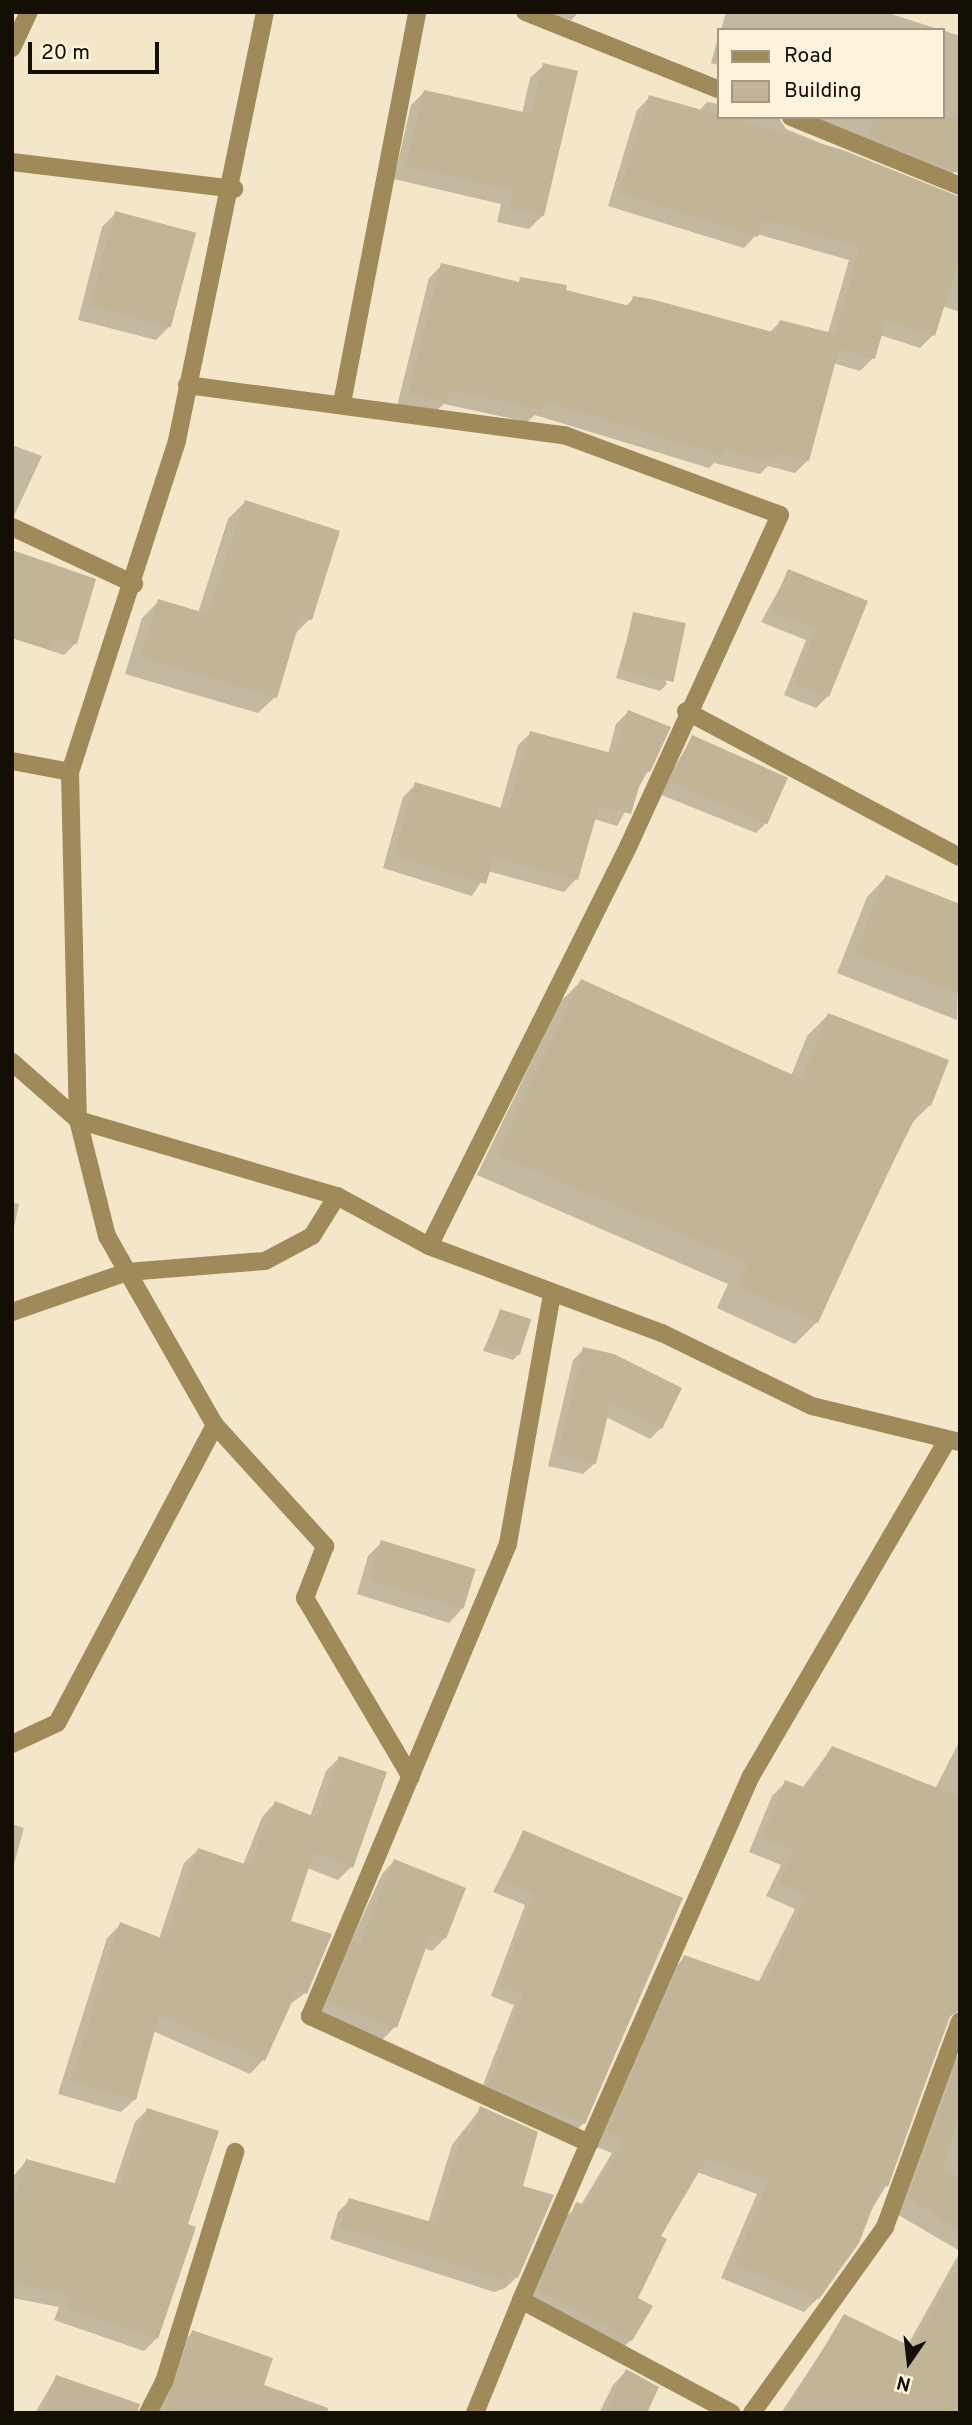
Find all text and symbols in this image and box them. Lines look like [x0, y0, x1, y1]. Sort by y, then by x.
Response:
scale bar [32, 28, 163, 72]
legend [716, 28, 944, 119]
text: 20 m [41, 40, 90, 67]
text: Road [784, 43, 833, 70]
text: Building [784, 78, 862, 105]
north arrow [874, 2327, 944, 2397]
text: N [894, 2369, 913, 2396]

